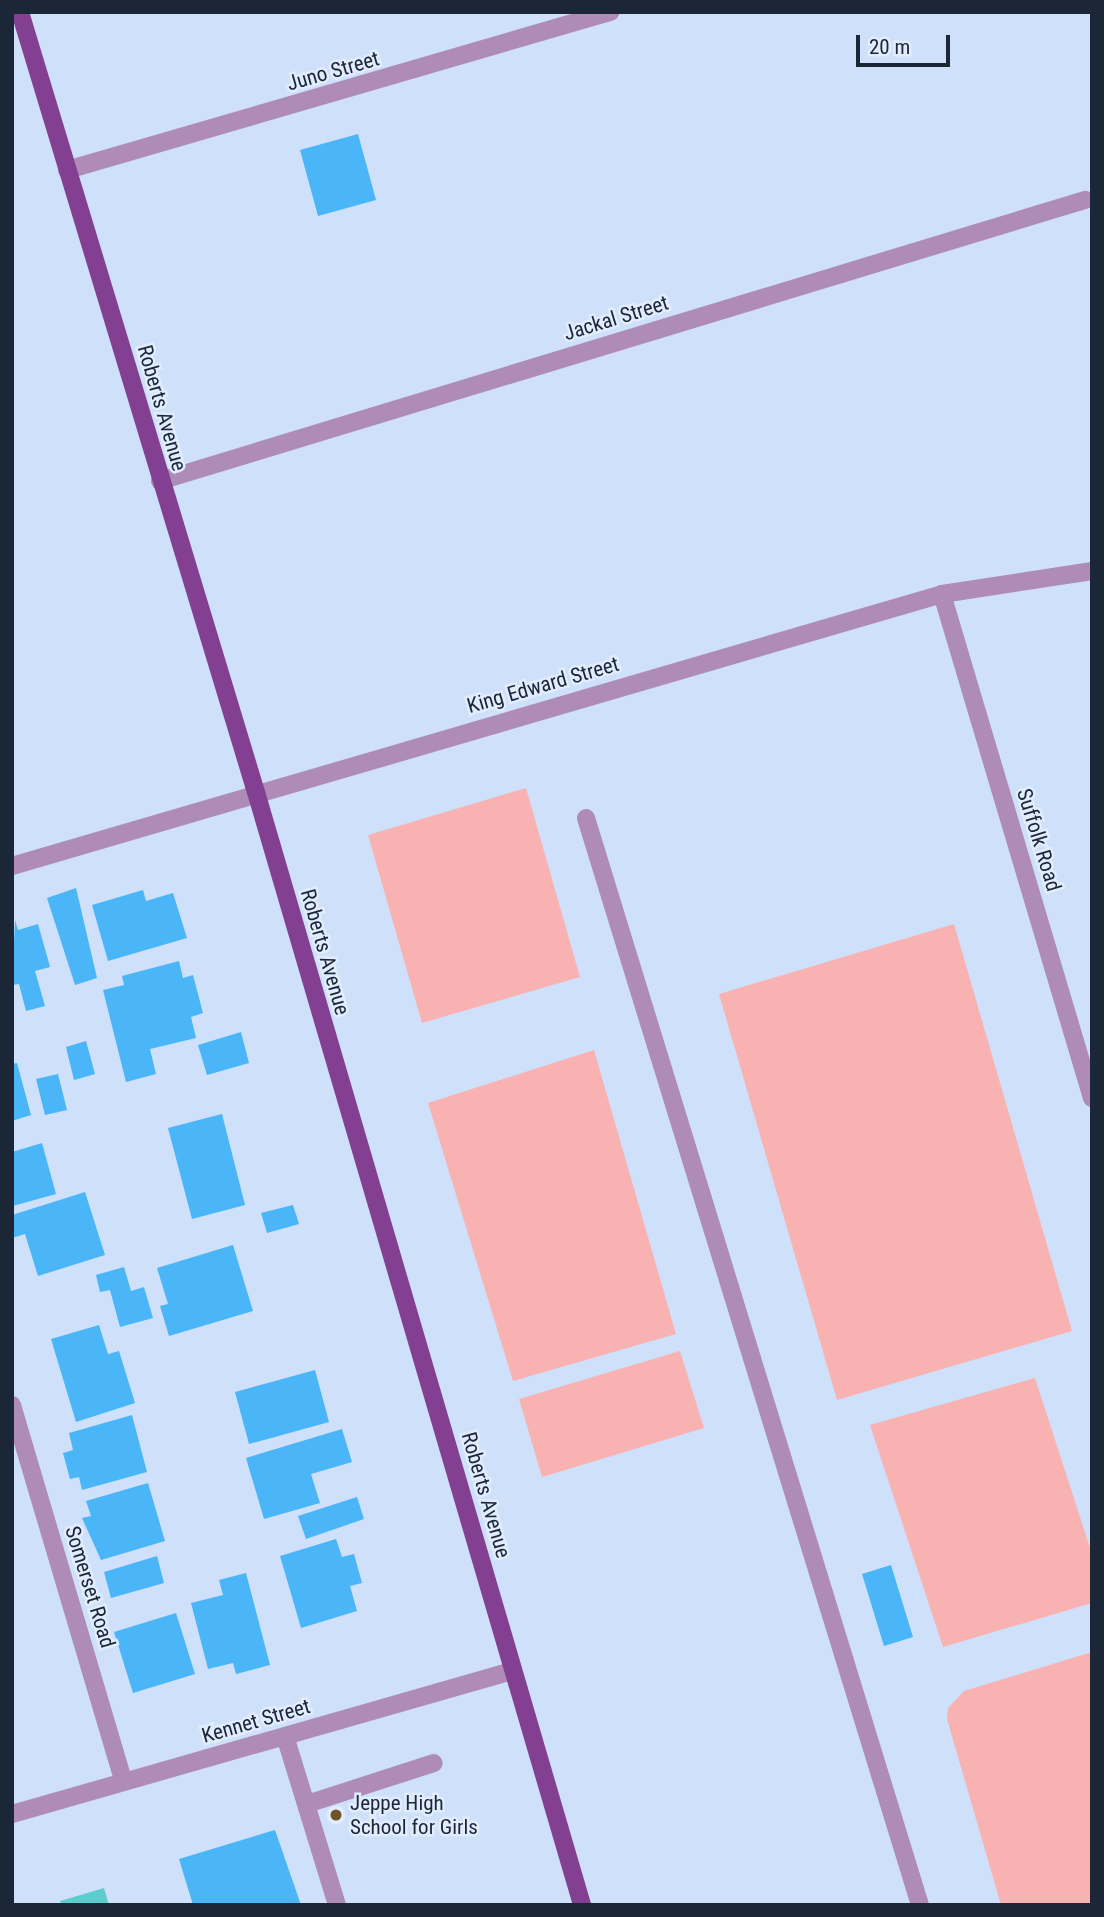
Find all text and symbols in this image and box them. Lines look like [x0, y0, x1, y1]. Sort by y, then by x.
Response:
scale bar [859, 21, 954, 65]
text: 20 m [869, 35, 910, 59]
street label: Juno Street [284, 46, 382, 96]
street label: Jackal Street [561, 290, 671, 346]
street label: Roberts Avenue [132, 342, 192, 474]
street label: King Edward Street [464, 651, 622, 719]
street label: Suffolk Road [1011, 786, 1067, 894]
street label: Roberts Avenue [295, 886, 355, 1018]
street label: Roberts Avenue [456, 1429, 516, 1561]
street label: Somerset Road [60, 1523, 120, 1651]
street label: Kennet Street [199, 1694, 313, 1748]
place label: Jeppe High School for Girls [350, 1790, 478, 1840]
marker: Jeppe High School for Girls [328, 1807, 344, 1823]

